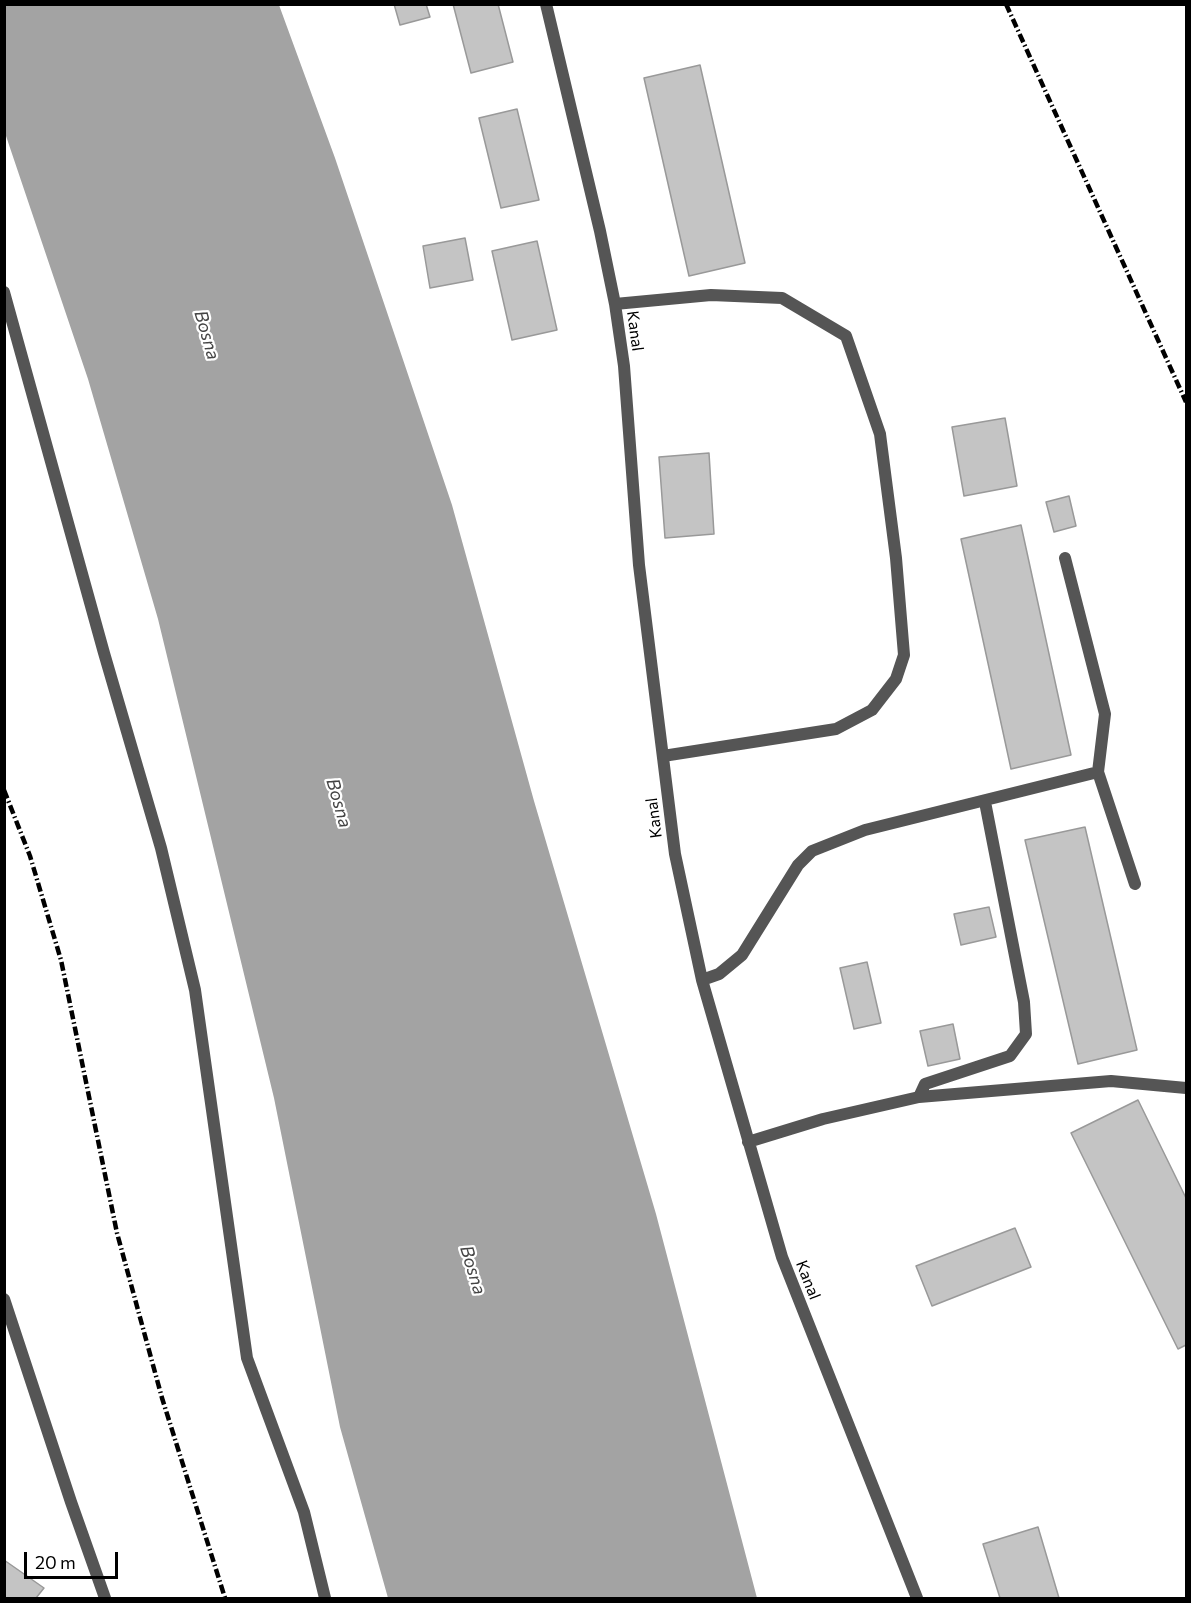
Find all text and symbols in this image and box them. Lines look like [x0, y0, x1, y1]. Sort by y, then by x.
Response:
water label: Bosna [190, 308, 224, 362]
street label: Kanal [623, 310, 647, 352]
water label: Bosna [322, 776, 356, 830]
street label: Kanal [642, 797, 666, 839]
water label: Bosna [455, 1243, 491, 1297]
street label: Kanal [792, 1258, 824, 1302]
scale bar [27, 1540, 122, 1578]
text: 20 m [35, 1551, 76, 1573]

